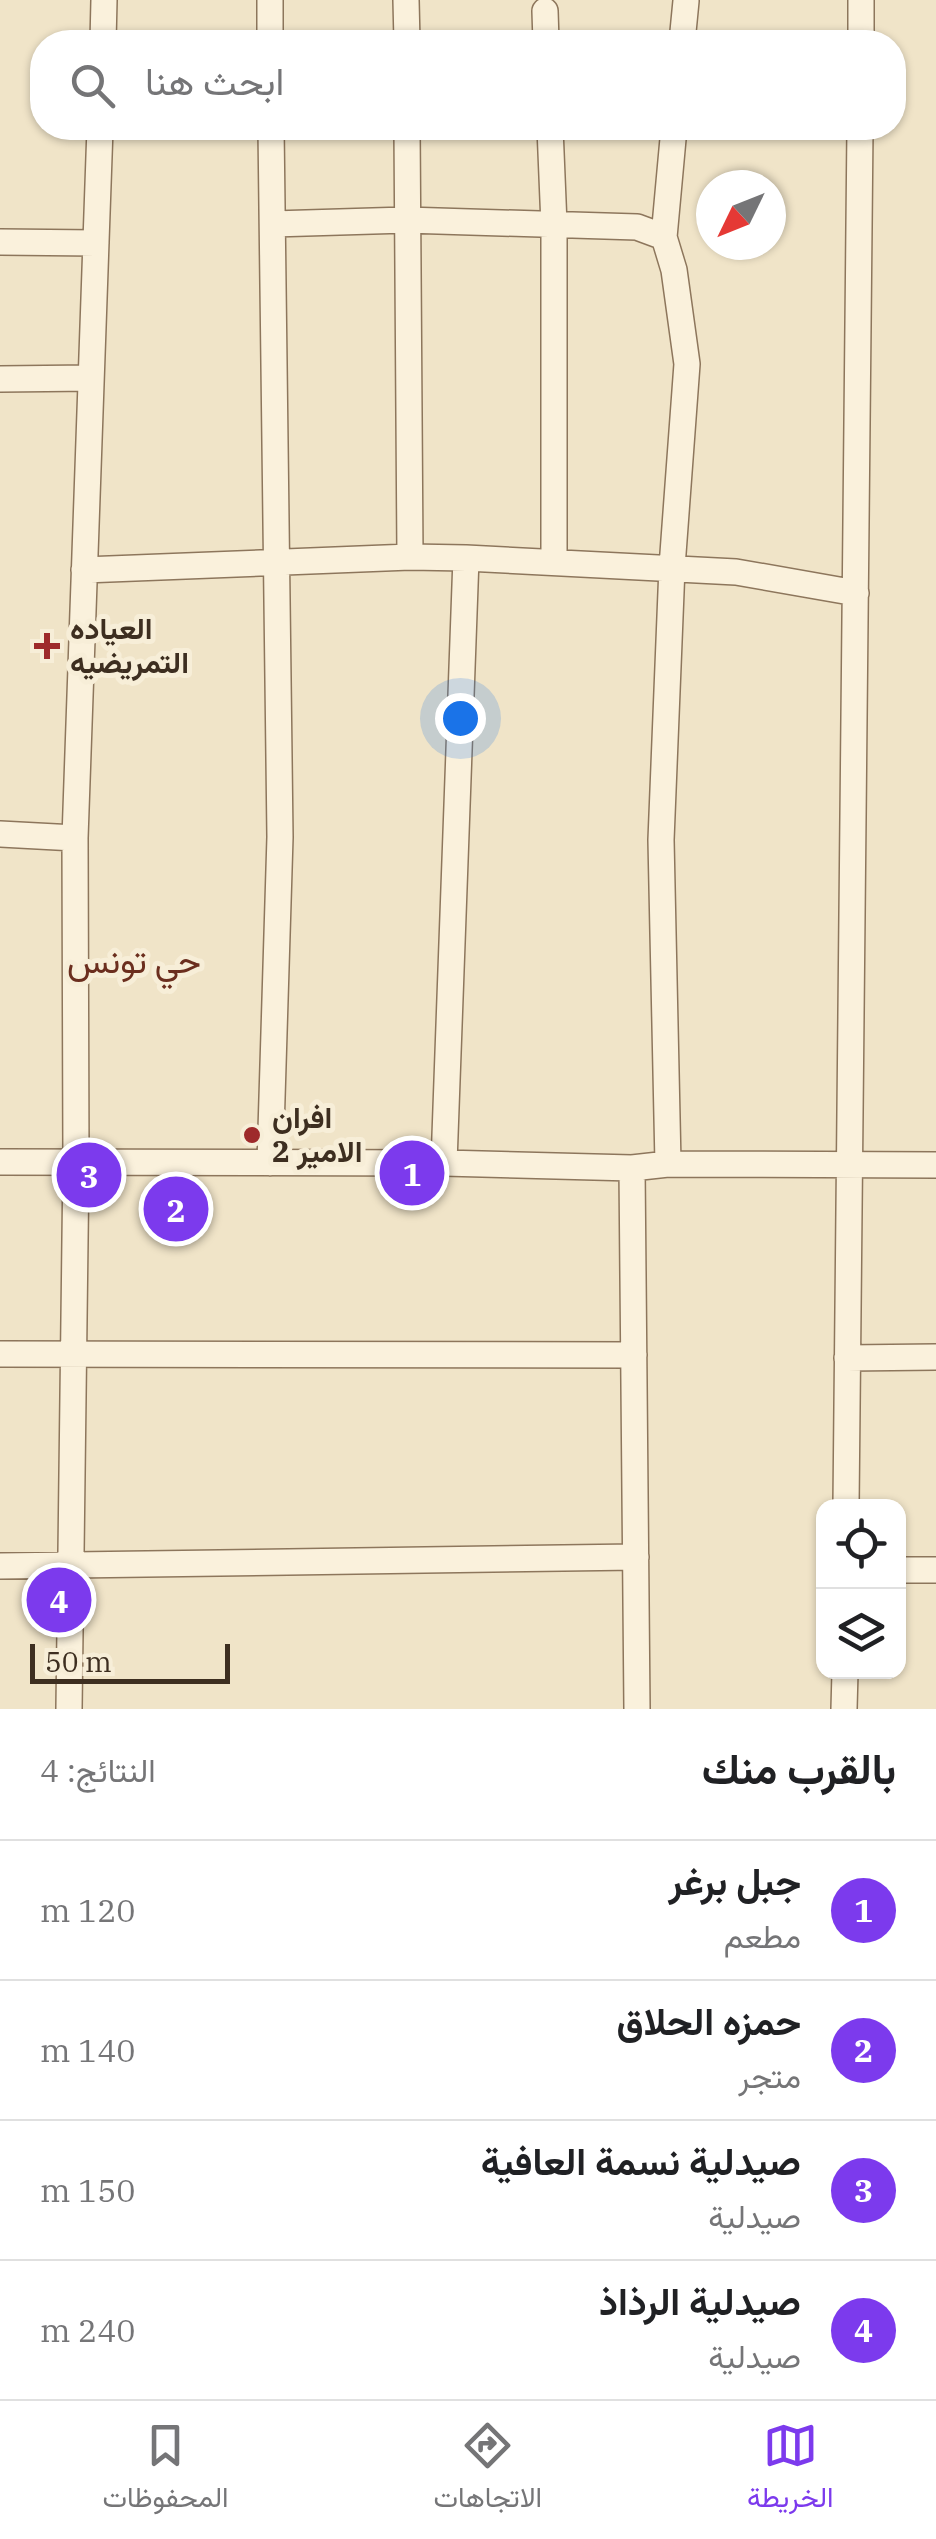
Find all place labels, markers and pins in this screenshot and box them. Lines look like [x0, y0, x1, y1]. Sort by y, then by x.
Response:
place label: العياده التمريضيه [70, 608, 189, 681]
marker: العياده التمريضيه [34, 633, 60, 659]
place label: افران الامير 2 [272, 1097, 363, 1170]
marker: افران الامير 2 [241, 1124, 263, 1146]
pin: 1 [380, 1136, 444, 1210]
pin: 3 [56, 1138, 122, 1212]
pin: 2 [144, 1172, 208, 1246]
pin: 4 [27, 1562, 92, 1638]

